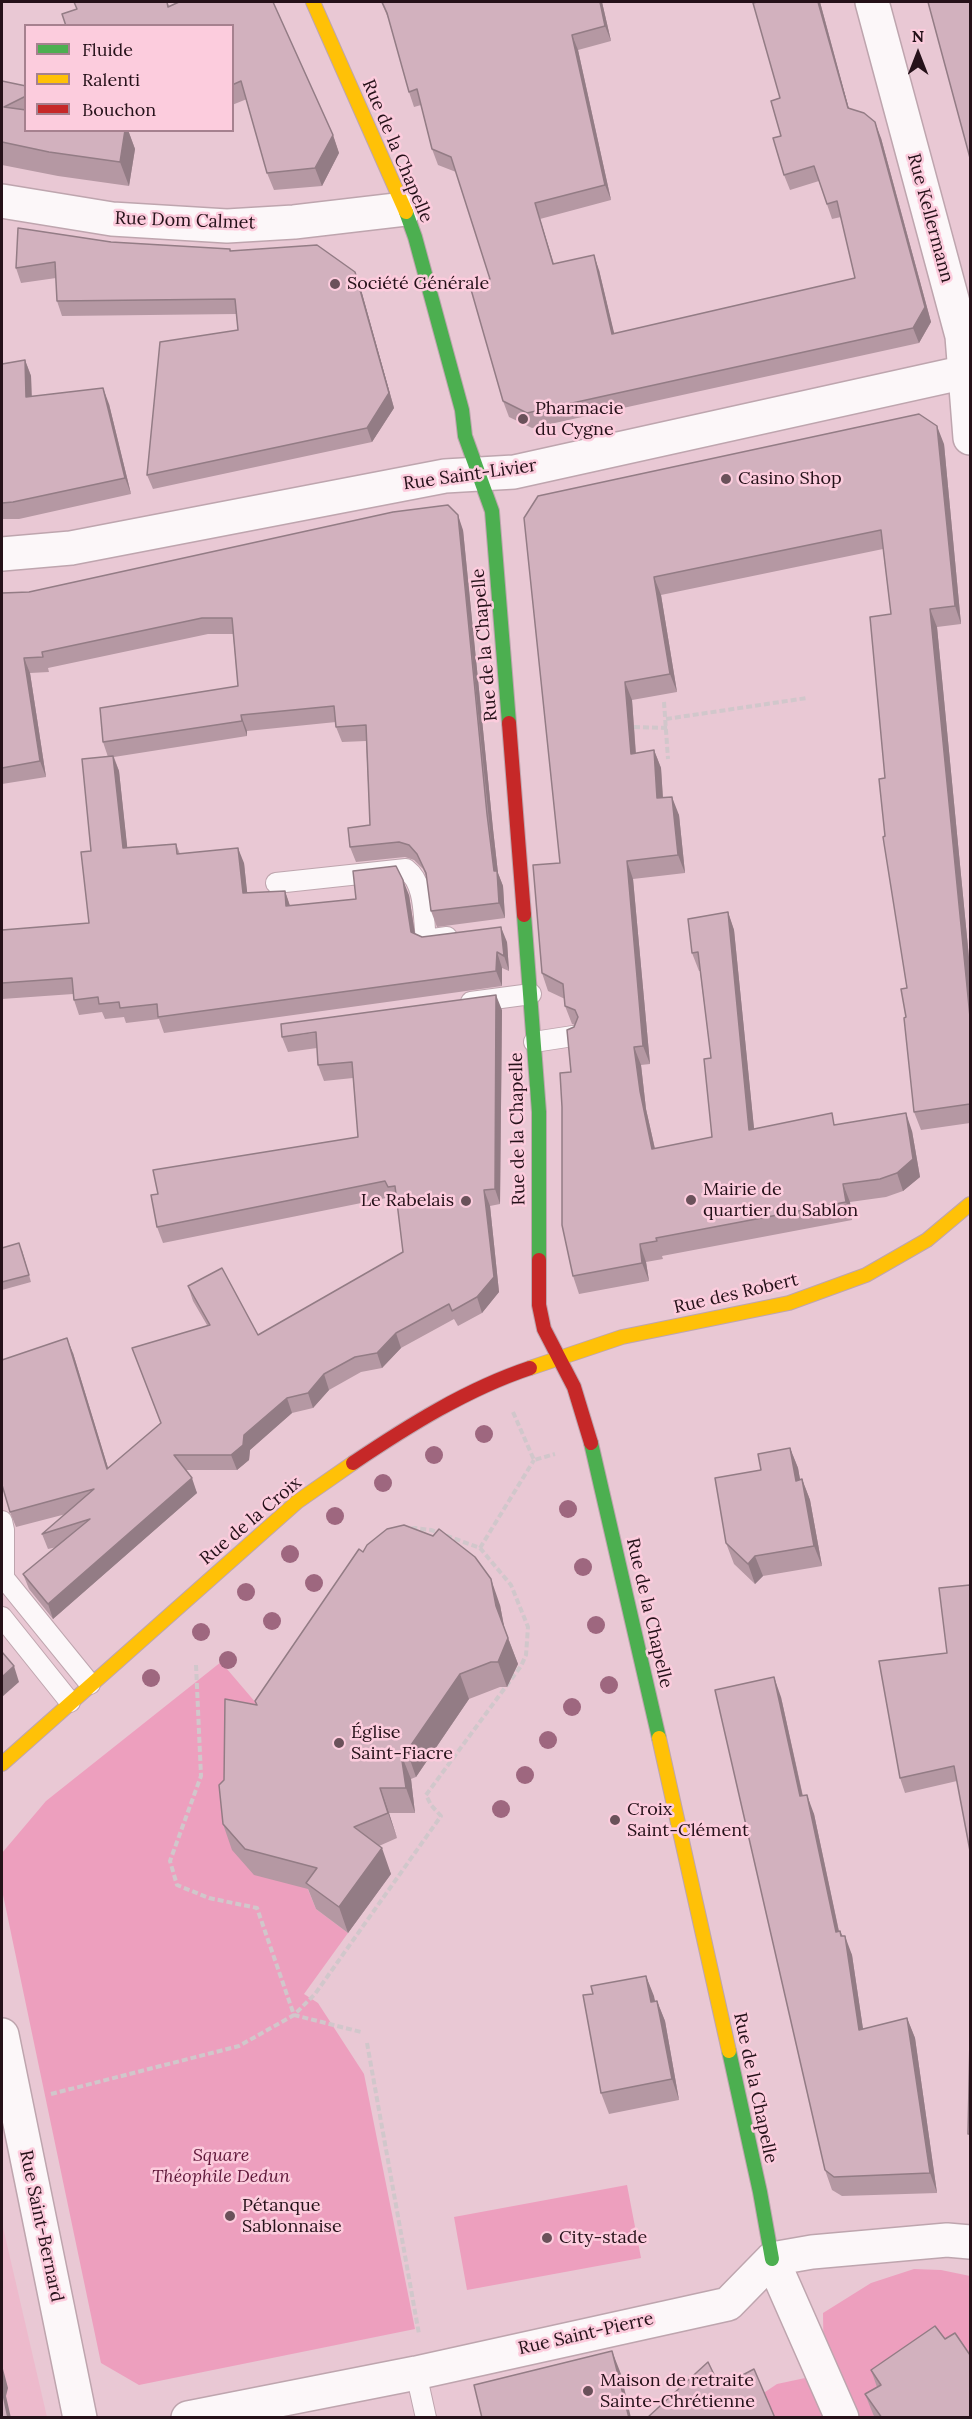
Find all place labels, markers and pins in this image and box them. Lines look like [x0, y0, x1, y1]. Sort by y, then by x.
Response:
place label: Société Générale [347, 273, 489, 295]
marker: Société Générale [328, 277, 342, 291]
place label: Pharmacie du Cygne [535, 398, 623, 440]
marker: Pharmacie du Cygne [516, 412, 530, 426]
place label: Casino Shop [738, 468, 842, 490]
marker: Casino Shop [719, 472, 733, 486]
place label: Mairie de quartier du Sablon [703, 1179, 858, 1222]
place label: Le Rabelais [361, 1190, 454, 1212]
marker: Mairie de quartier du Sablon [684, 1193, 698, 1207]
marker: Le Rabelais [459, 1194, 473, 1208]
place label: Église Saint-Fiacre [351, 1722, 453, 1764]
marker: Église Saint-Fiacre [332, 1736, 346, 1750]
place label: Croix Saint-Clément [627, 1799, 749, 1842]
marker: Croix Saint-Clément [608, 1813, 622, 1827]
place label: Pétanque Sablonnaise [242, 2195, 342, 2238]
marker: Pétanque Sablonnaise [223, 2209, 237, 2223]
place label: City-stade [559, 2227, 647, 2249]
marker: City-stade [540, 2231, 554, 2245]
place label: Maison de retraite Sainte-Chrétienne [600, 2370, 755, 2412]
marker: Maison de retraite Sainte-Chrétienne [581, 2384, 595, 2398]

